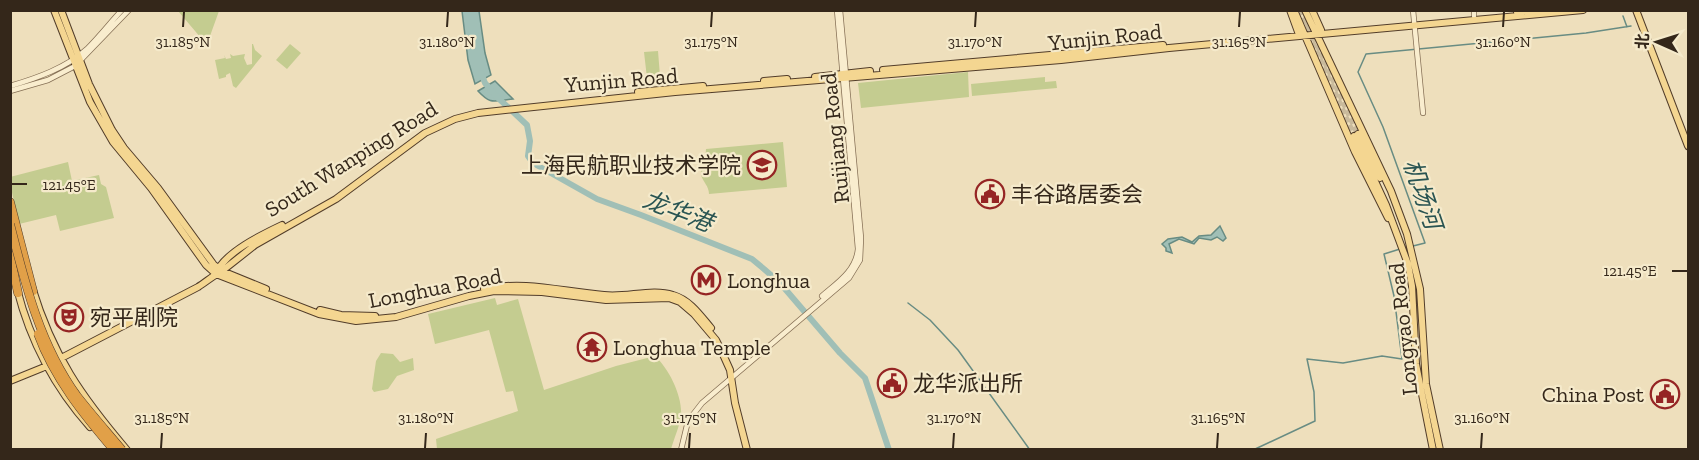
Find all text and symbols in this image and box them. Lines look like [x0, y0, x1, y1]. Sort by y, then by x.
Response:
north arrow [1627, 12, 1687, 72]
street label: Yunjin Road [1046, 18, 1163, 56]
text: 31.185°N [156, 33, 210, 51]
text: 31.180°N [419, 33, 475, 51]
text: 31.175°N [684, 33, 738, 51]
text: 31.170°N [948, 33, 1002, 51]
text: 31.165°N [1212, 33, 1266, 51]
text: 31.160°N [1475, 33, 1531, 51]
text: 北 [1633, 33, 1652, 50]
street label: Yunjin Road [562, 62, 679, 99]
street label: Ruijiang Road [815, 71, 855, 205]
street label: South Wanping Road [260, 95, 442, 223]
school or university icon: 上海民航职业技术学院 [746, 149, 778, 181]
place label: 上海民航职业技术学院 [521, 152, 741, 179]
water label: 机场河 [1398, 155, 1450, 237]
text: 121.45°E [43, 176, 96, 194]
public building icon: 丰谷路居委会 [974, 178, 1006, 210]
place label: 丰谷路居委会 [1011, 181, 1143, 208]
water label: 龙华港 [639, 185, 720, 239]
street label: Longyao Road [1383, 261, 1423, 397]
street label: Longhua Road [366, 262, 504, 314]
text: 121.45°E [1604, 262, 1657, 280]
metro station icon: Longhua [690, 264, 722, 296]
place label: Longhua [727, 267, 811, 294]
theatre icon: 宛平剧院 [53, 301, 85, 333]
place label: 宛平剧院 [90, 304, 178, 331]
temple icon: Longhua Temple [576, 331, 608, 363]
place label: Longhua Temple [613, 334, 771, 361]
public building icon: 龙华派出所 [876, 367, 908, 399]
place label: 龙华派出所 [913, 370, 1023, 397]
public building icon: China Post [1649, 378, 1681, 410]
place label: China Post [1542, 381, 1645, 408]
text: 31.185°N [135, 409, 189, 427]
text: 31.180°N [398, 409, 454, 427]
text: 31.175°N [663, 409, 717, 427]
text: 31.170°N [927, 409, 981, 427]
text: 31.165°N [1191, 409, 1245, 427]
text: 31.160°N [1454, 409, 1510, 427]

